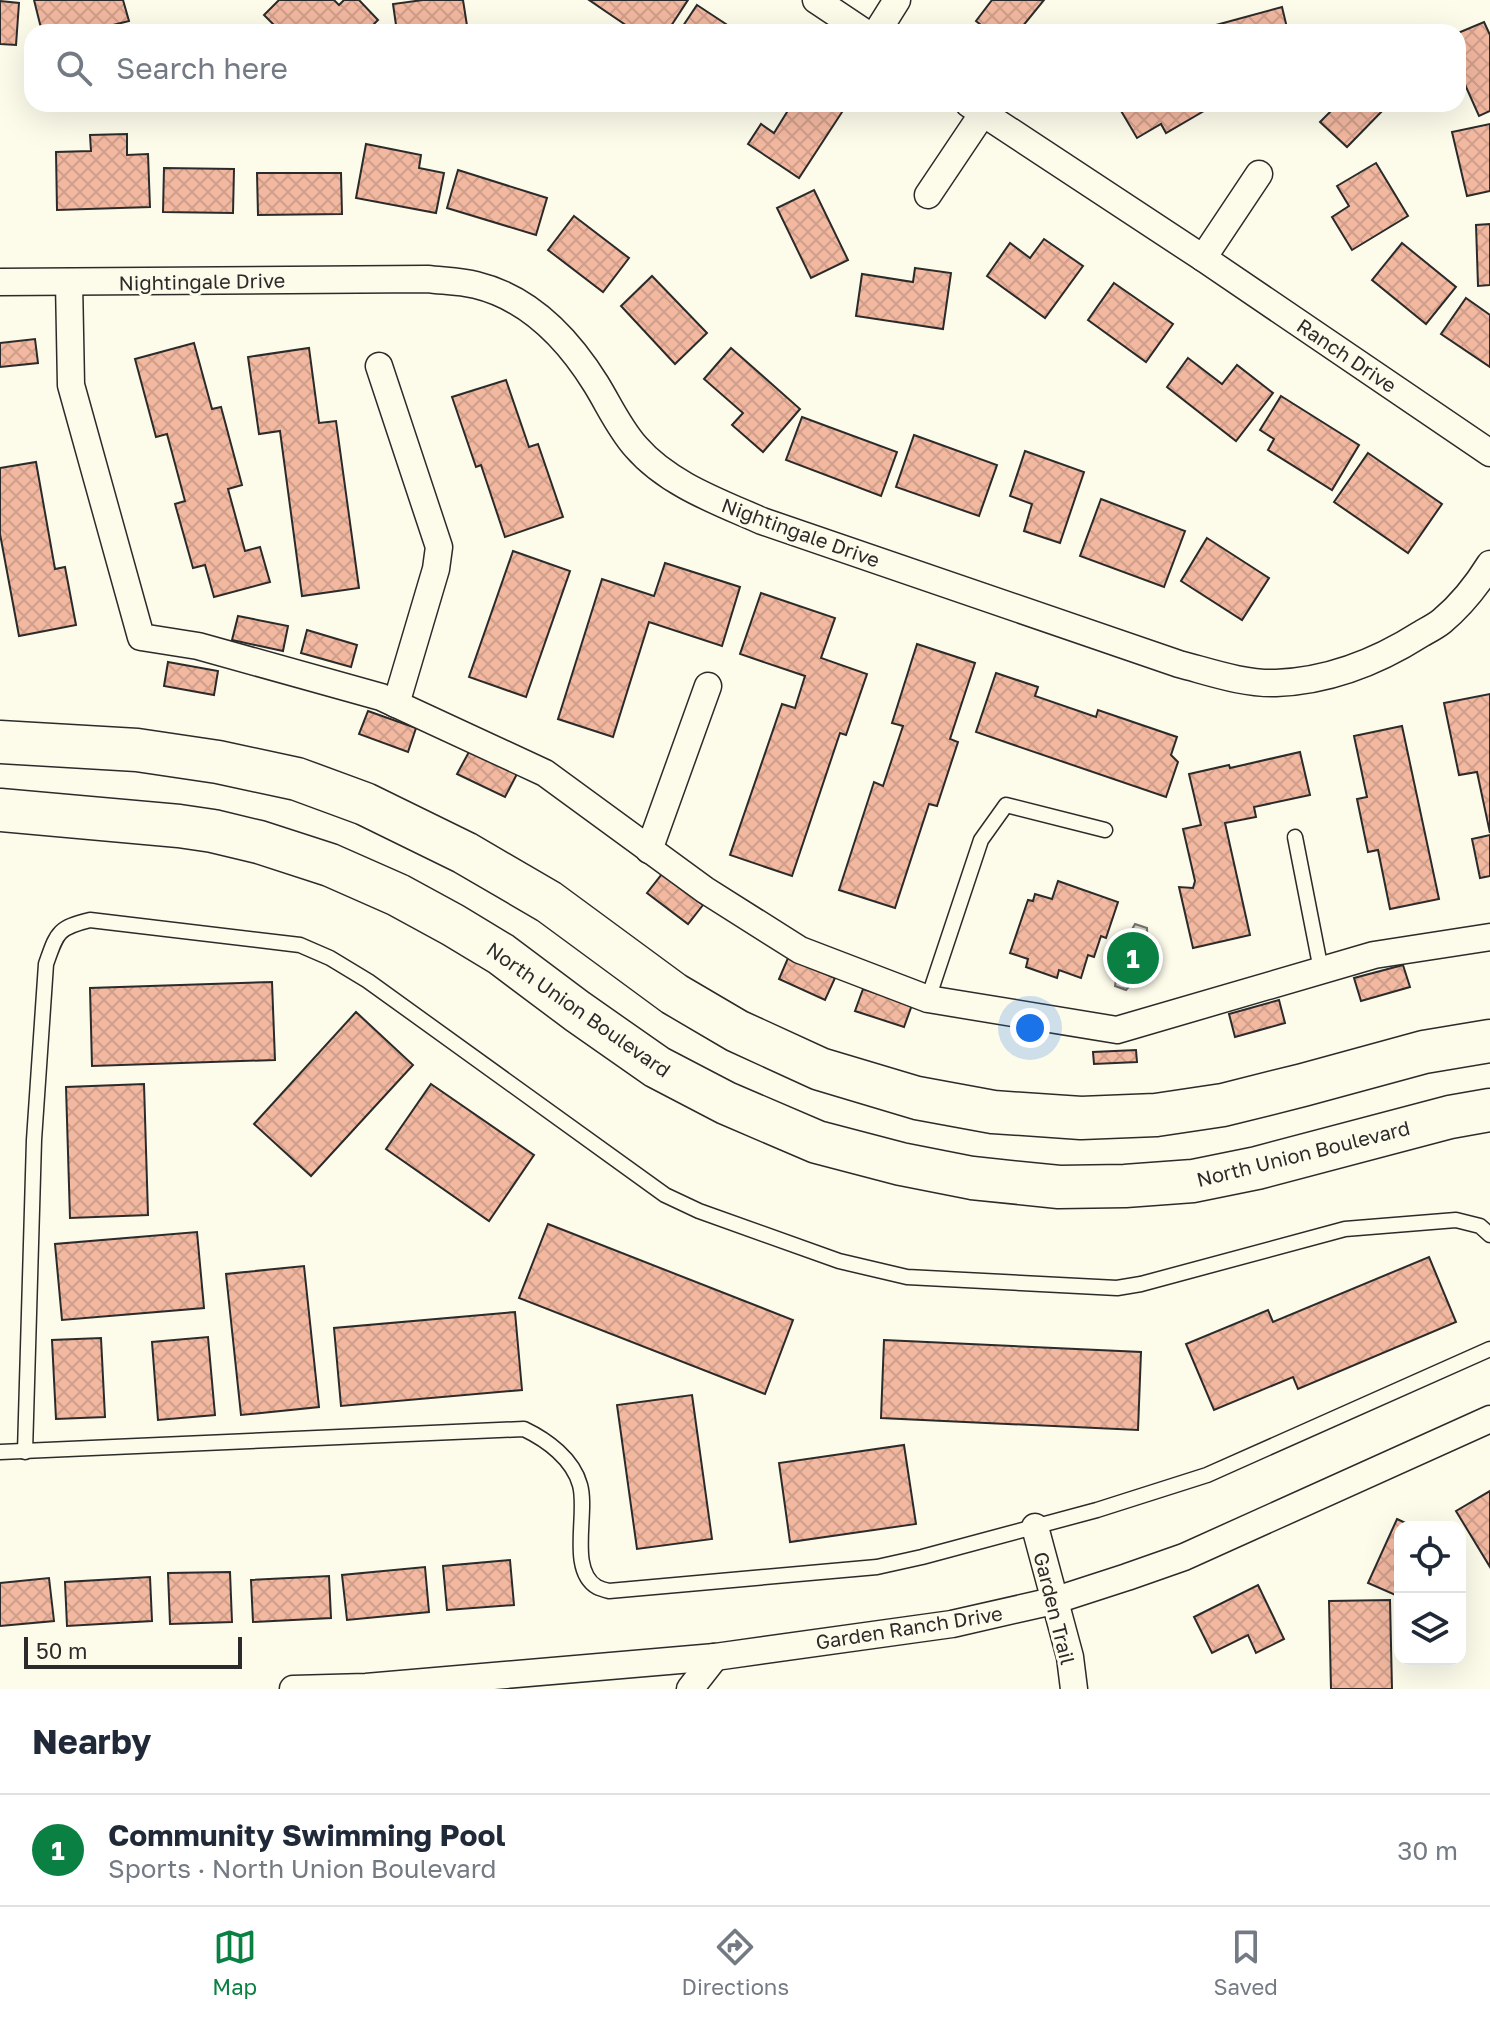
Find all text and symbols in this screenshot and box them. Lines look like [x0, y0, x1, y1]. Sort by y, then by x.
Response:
search box [24, 24, 1466, 112]
icon: search [52, 46, 96, 90]
text: Search here [116, 50, 288, 86]
street label: Nightingale Drive [119, 268, 285, 294]
street label: Ranch Drive [1293, 313, 1401, 397]
street label: Nightingale Drive [719, 492, 883, 572]
pin: 1 [1107, 928, 1159, 988]
street label: North Union Boulevard [482, 936, 676, 1082]
your location [1010, 1008, 1050, 1048]
street label: North Union Boulevard [1194, 1115, 1412, 1191]
map controls [1394, 1521, 1466, 1665]
button: locate [1394, 1521, 1466, 1593]
street label: Garden Trail [1029, 1549, 1081, 1667]
button: layers [1394, 1593, 1466, 1665]
street label: Garden Ranch Drive [814, 1600, 1004, 1654]
scale bar [24, 1633, 242, 1669]
text: 50 m [36, 1637, 87, 1664]
text: Nearby [32, 1721, 152, 1761]
text: Community Swimming Pool [108, 1817, 505, 1853]
text: 1 [51, 1835, 65, 1866]
text: 30 m [1397, 1835, 1458, 1866]
text: Sports · North Union Boulevard [108, 1853, 497, 1884]
tab: Map [212, 1925, 257, 2000]
tab: Directions [682, 1925, 789, 2000]
tab: Saved [1214, 1925, 1278, 2000]

